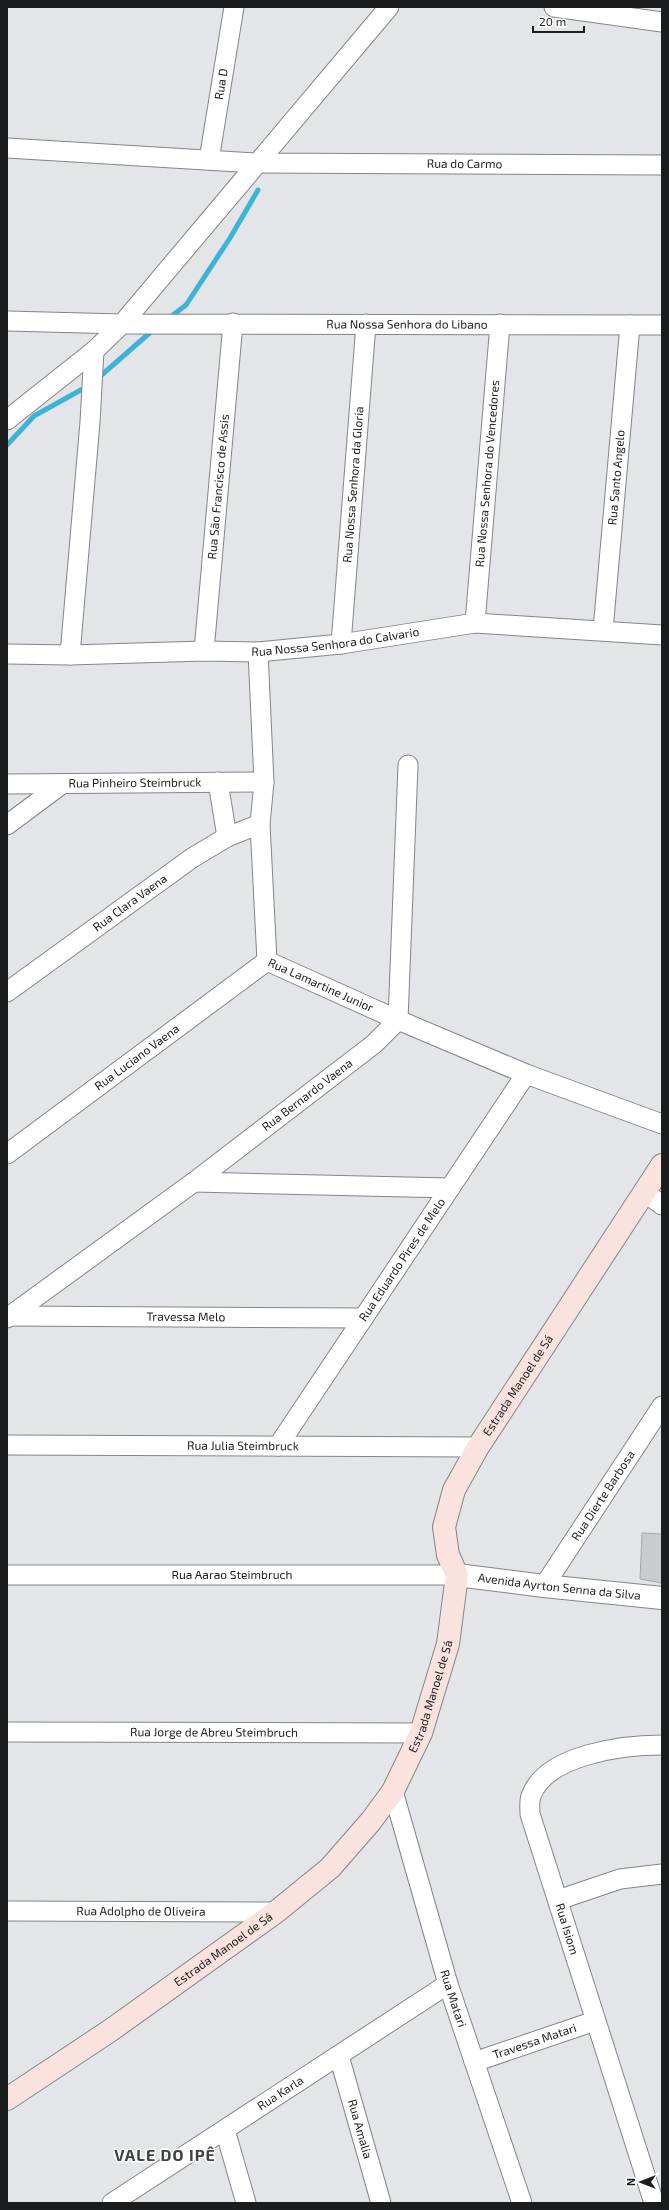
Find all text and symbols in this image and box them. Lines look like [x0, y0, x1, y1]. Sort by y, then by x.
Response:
scale bar [533, 8, 584, 34]
text: 20 m [539, 14, 566, 28]
street label: Rua D [211, 67, 230, 101]
street label: Rua do Carmo [427, 156, 503, 170]
street label: Rua Nossa Senhora do Libano [326, 316, 488, 331]
street label: Rua Nossa Senhora do Vencedores [472, 379, 501, 568]
street label: Rua Nossa Senhora da Gloria [339, 406, 366, 563]
street label: Rua São Francisco de Assis [204, 413, 231, 560]
street label: Rua Santo Angelo [604, 429, 627, 526]
street label: Rua Nossa Senhora do Calvario [251, 624, 420, 658]
street label: Rua Pinheiro Steimbruck [68, 774, 201, 790]
street label: Rua Clara Vaena [90, 871, 169, 933]
street label: Rua Lamartine Junior [266, 954, 376, 1014]
street label: Rua Luciano Vaena [91, 1021, 182, 1093]
street label: Rua Bernardo Vaena [259, 1055, 355, 1133]
street label: Rua Eduardo Pires de Melo [355, 1195, 448, 1323]
street label: Travessa Melo [147, 1309, 226, 1323]
street label: Estrada Manoel de Sá [479, 1332, 555, 1438]
street label: Rua Julia Steimbruck [187, 1438, 299, 1452]
street label: Rua Dierte Barbosa [568, 1448, 637, 1543]
street label: Rua Aarao Steimbruch [172, 1567, 292, 1581]
street label: Avenida Ayrton Senna da Silva [477, 1570, 642, 1602]
street label: Estrada Manoel de Sá [405, 1639, 454, 1755]
street label: Rua Jorge de Abreu Steimbruch [130, 1724, 298, 1739]
street label: Rua Isiom [554, 1901, 582, 1956]
street label: Rua Adolpho de Oliveira [76, 1903, 206, 1918]
street label: Estrada Manoel de Sá [171, 1909, 275, 1989]
street label: Rua Matari [438, 1968, 470, 2029]
street label: Travessa Matari [491, 2020, 578, 2061]
street label: Rua Karla [254, 2072, 306, 2113]
street label: Rua Amalia [346, 2098, 376, 2160]
district label: VALE DO IPÊ [114, 2145, 216, 2164]
north arrow [621, 2162, 661, 2202]
text: N [624, 2178, 637, 2186]

